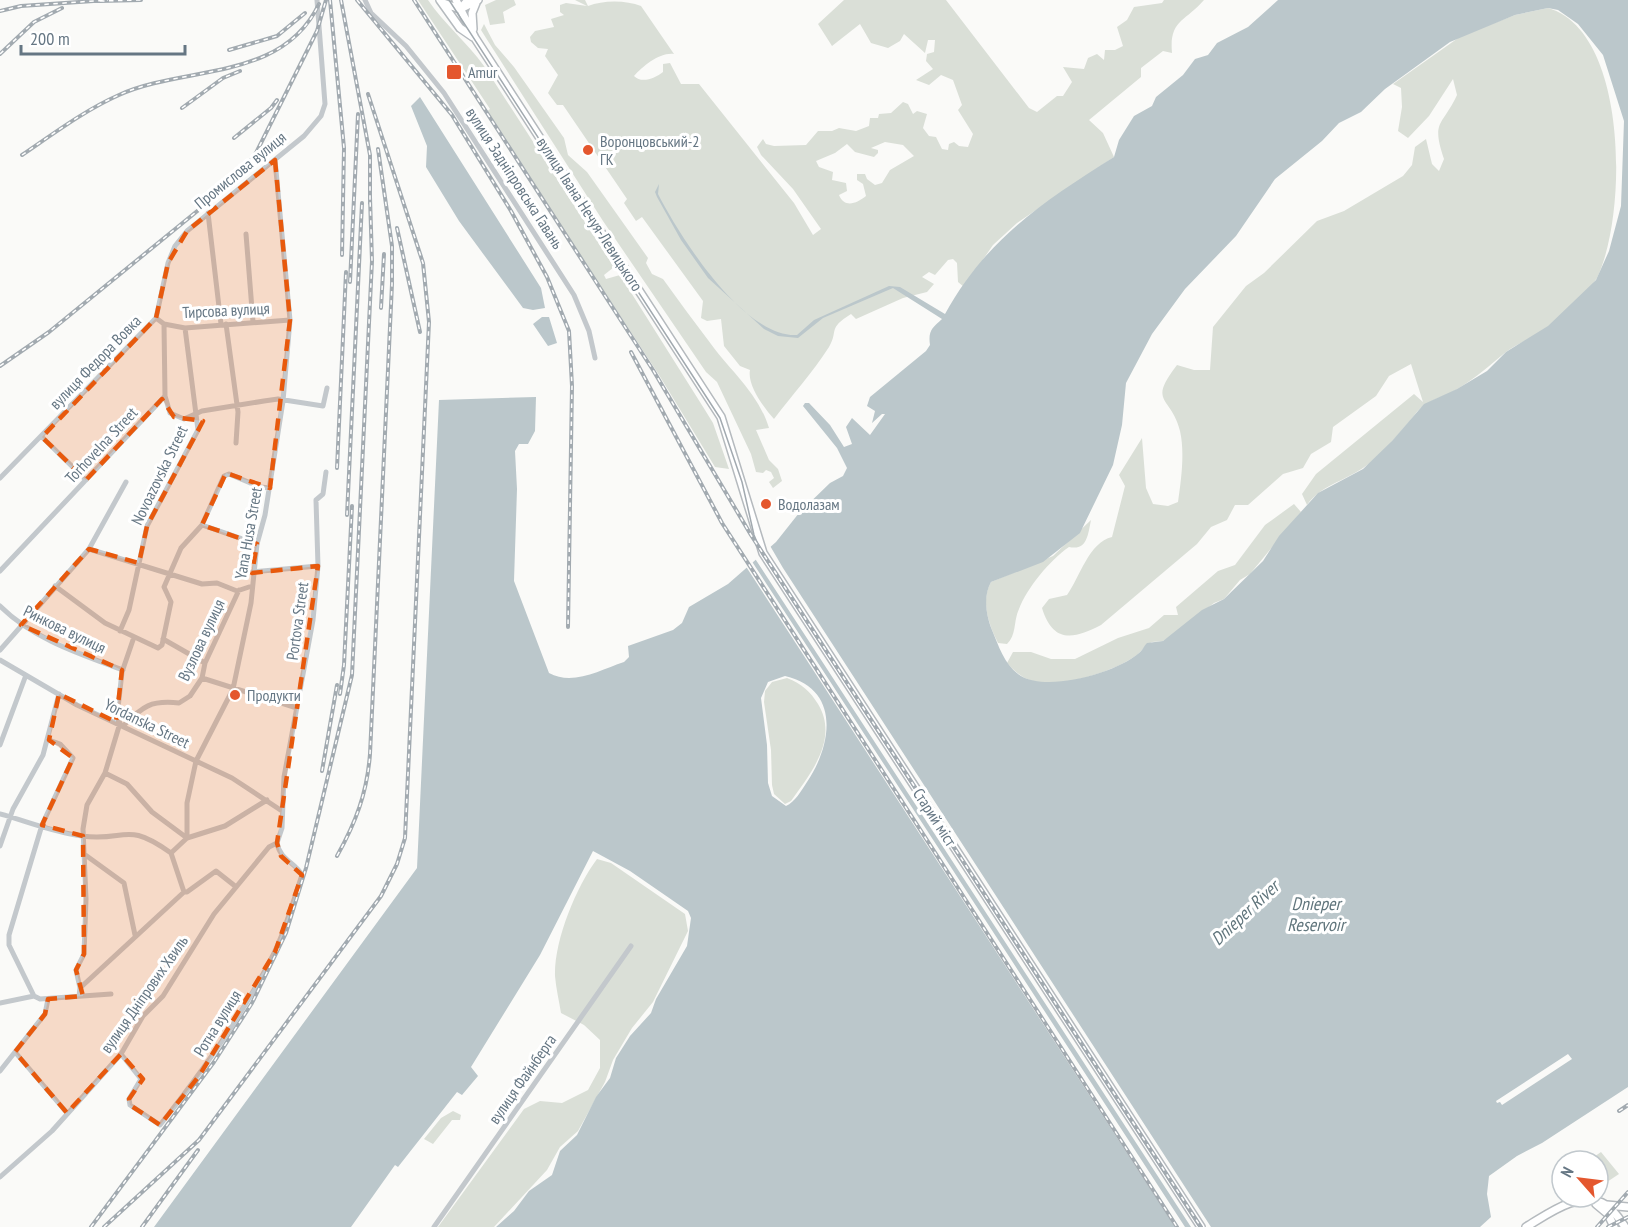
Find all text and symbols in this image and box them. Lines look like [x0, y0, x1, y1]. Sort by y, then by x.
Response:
scale bar [21, 18, 184, 56]
text: 200 m [30, 27, 70, 50]
place label: Amur [468, 62, 498, 82]
marker: Amur [445, 63, 463, 81]
street label: вулиця Задніпровська Гавань [462, 104, 568, 252]
street label: Промислова вулиця [190, 127, 290, 213]
place label: Воронцовський-2 ГК [600, 131, 700, 169]
street label: вулиця Івана Нечуя-Левицького [533, 133, 647, 295]
marker: Воронцовський-2 ГК [581, 143, 595, 157]
street label: Тирсова вулиця [182, 298, 270, 322]
street label: вулиця Федора Вовка [45, 311, 145, 413]
street label: Torhovelna Street [61, 402, 142, 487]
street label: Novoazovska Street [126, 422, 192, 528]
street label: Yana Husa Street [230, 485, 266, 581]
place label: Водолазам [778, 494, 840, 514]
marker: Водолазам [759, 497, 773, 511]
street label: Portova Street [282, 580, 312, 661]
street label: Вузлова вулиця [173, 596, 229, 684]
street label: Ринкова вулиця [21, 600, 109, 658]
place label: Продукти [247, 685, 301, 705]
marker: Продукти [228, 688, 242, 702]
street label: Yordanska Street [101, 694, 193, 752]
street label: Старий міст [909, 784, 962, 850]
water label: Dnieper River [1206, 873, 1286, 950]
water label: Dnieper Reservoir [1287, 892, 1348, 936]
street label: вулиця Дніпрових Хвиль [96, 931, 192, 1057]
street label: Ротна вулиця [189, 986, 245, 1060]
street label: вулиця Файнберга [484, 1030, 560, 1128]
north arrow [1550, 1149, 1610, 1209]
text: N [1556, 1163, 1578, 1180]

